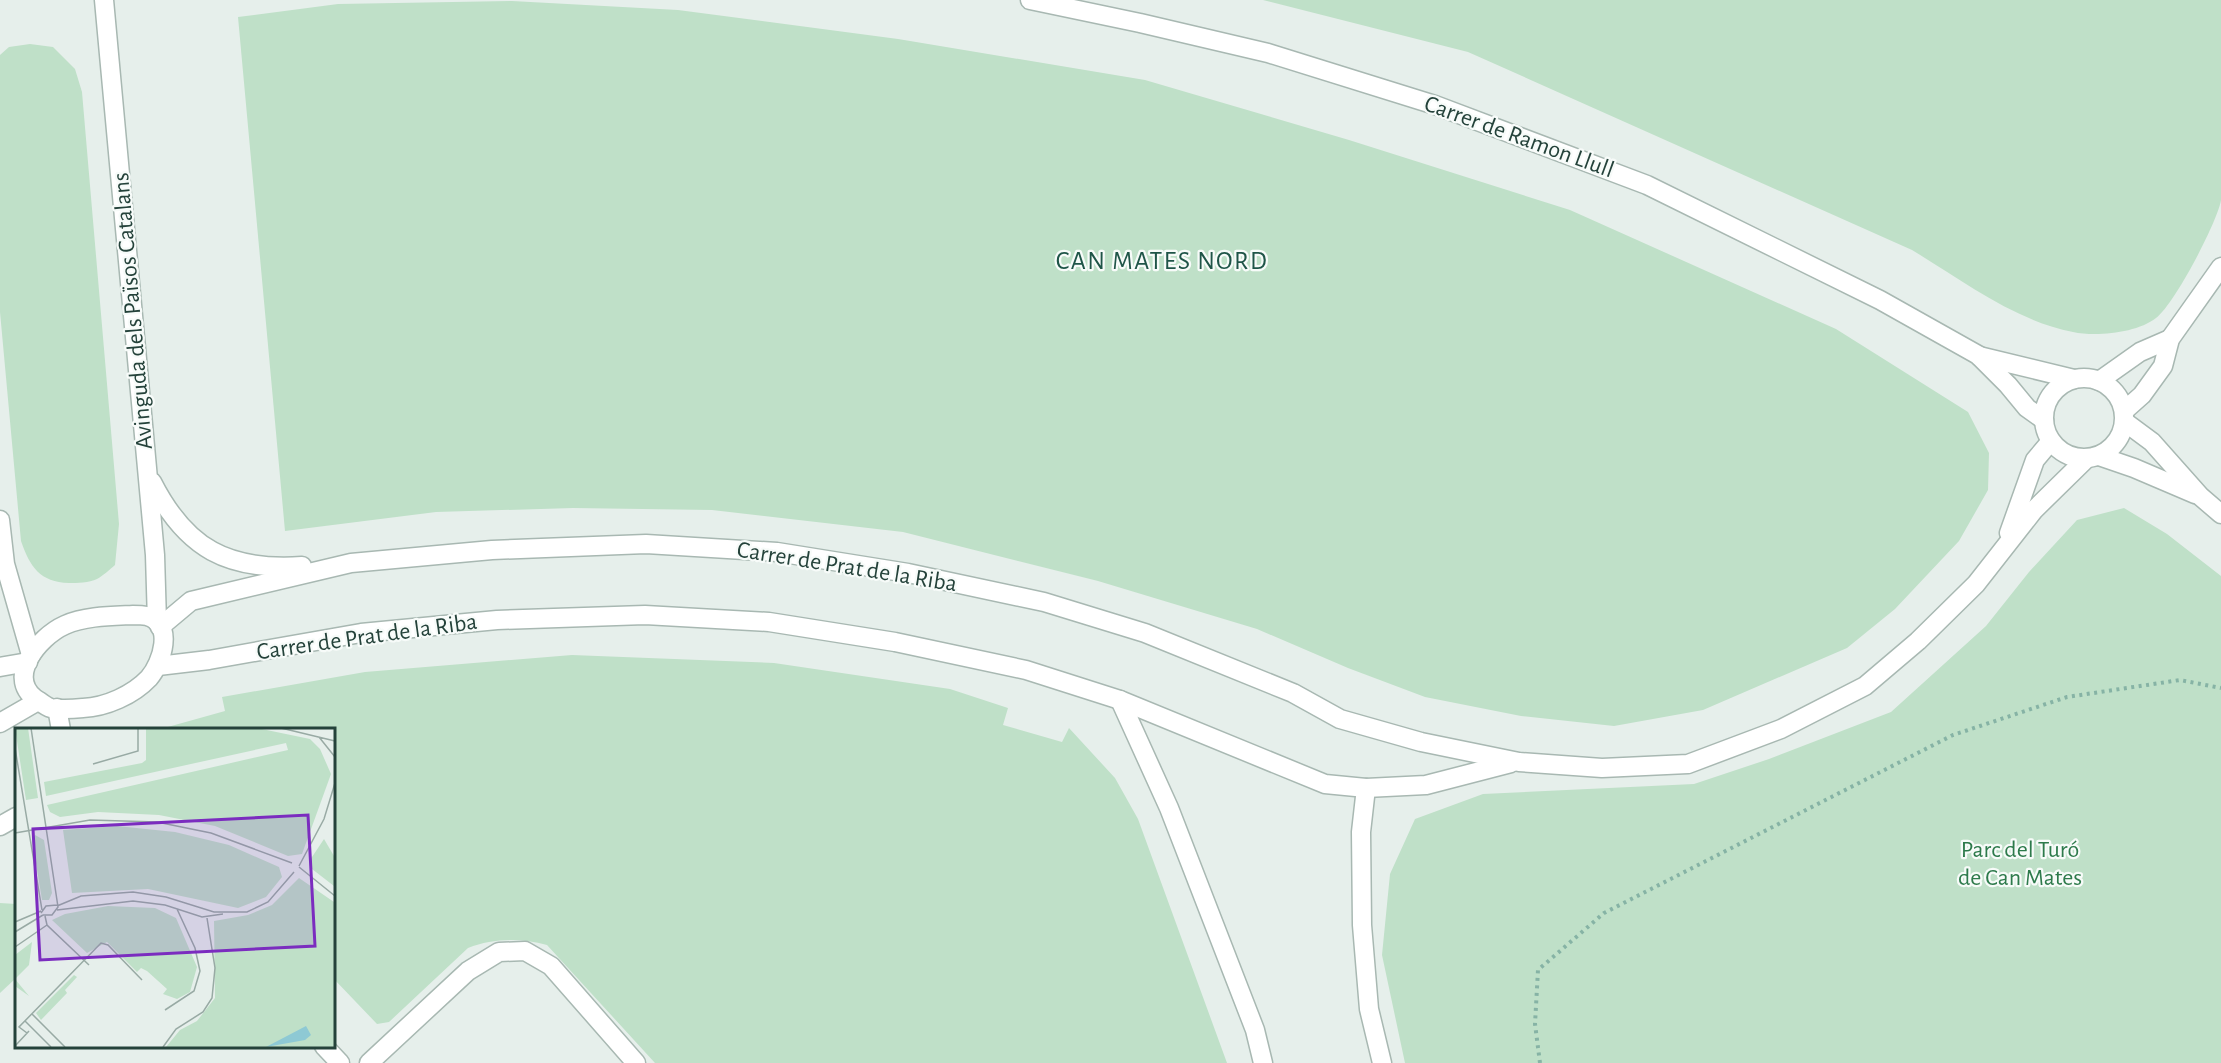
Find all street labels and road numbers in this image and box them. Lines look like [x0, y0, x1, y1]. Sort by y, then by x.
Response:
street label: Carrer de Ramon Llull [1421, 92, 1617, 182]
street label: Avinguda dels Països Catalans [109, 171, 157, 451]
street label: Carrer de Prat de la Riba [735, 538, 959, 596]
street label: Carrer de Prat de la Riba [255, 610, 479, 664]

